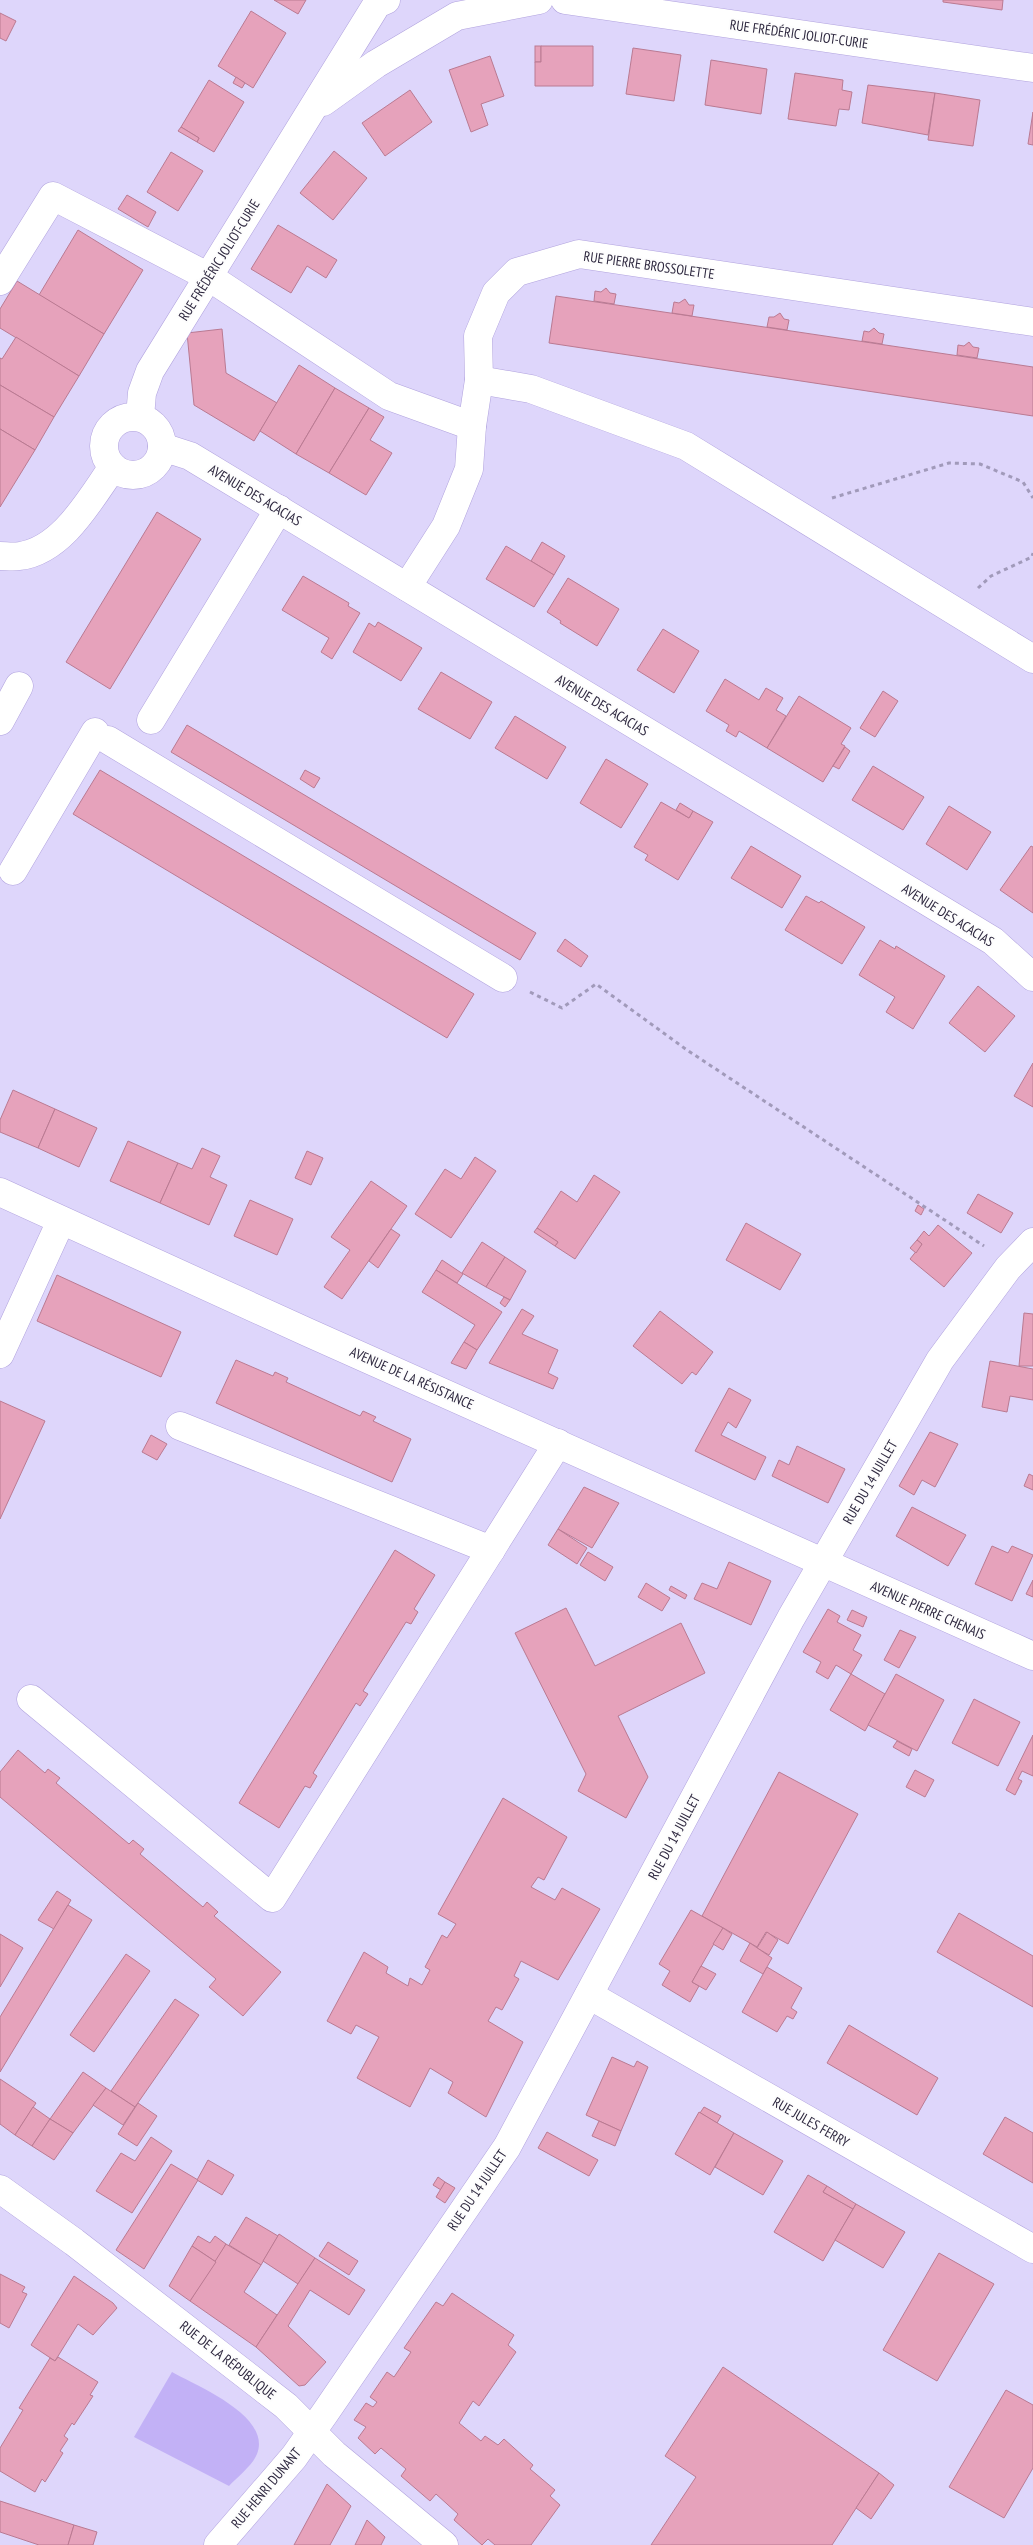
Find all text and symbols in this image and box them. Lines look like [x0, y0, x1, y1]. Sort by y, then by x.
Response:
street label: RUE FRÉDÉRIC JOLIOT-CURIE [729, 15, 869, 53]
street label: RUE FRÉDÉRIC JOLIOT-CURIE [174, 196, 264, 324]
street label: RUE PIERRE BROSSOLETTE [582, 247, 716, 283]
street label: AVENUE DES ACACIAS [205, 460, 305, 530]
street label: AVENUE DES ACACIAS [552, 670, 652, 740]
street label: AVENUE DES ACACIAS [899, 879, 997, 951]
street label: AVENUE DE LA RÉSISTANCE [347, 1343, 477, 1413]
street label: RUE DU 14 JUILLET [839, 1436, 902, 1527]
street label: AVENUE PIERRE CHENAIS [868, 1577, 988, 1643]
street label: RUE DU 14 JUILLET [644, 1791, 704, 1883]
street label: RUE JULES FERRY [770, 2093, 853, 2151]
street label: RUE DU 14 JUILLET [443, 2145, 511, 2234]
street label: RUE DE LA RÉPUBLIQUE [176, 2317, 280, 2403]
street label: RUE HENRI DUNANT [227, 2444, 305, 2532]

